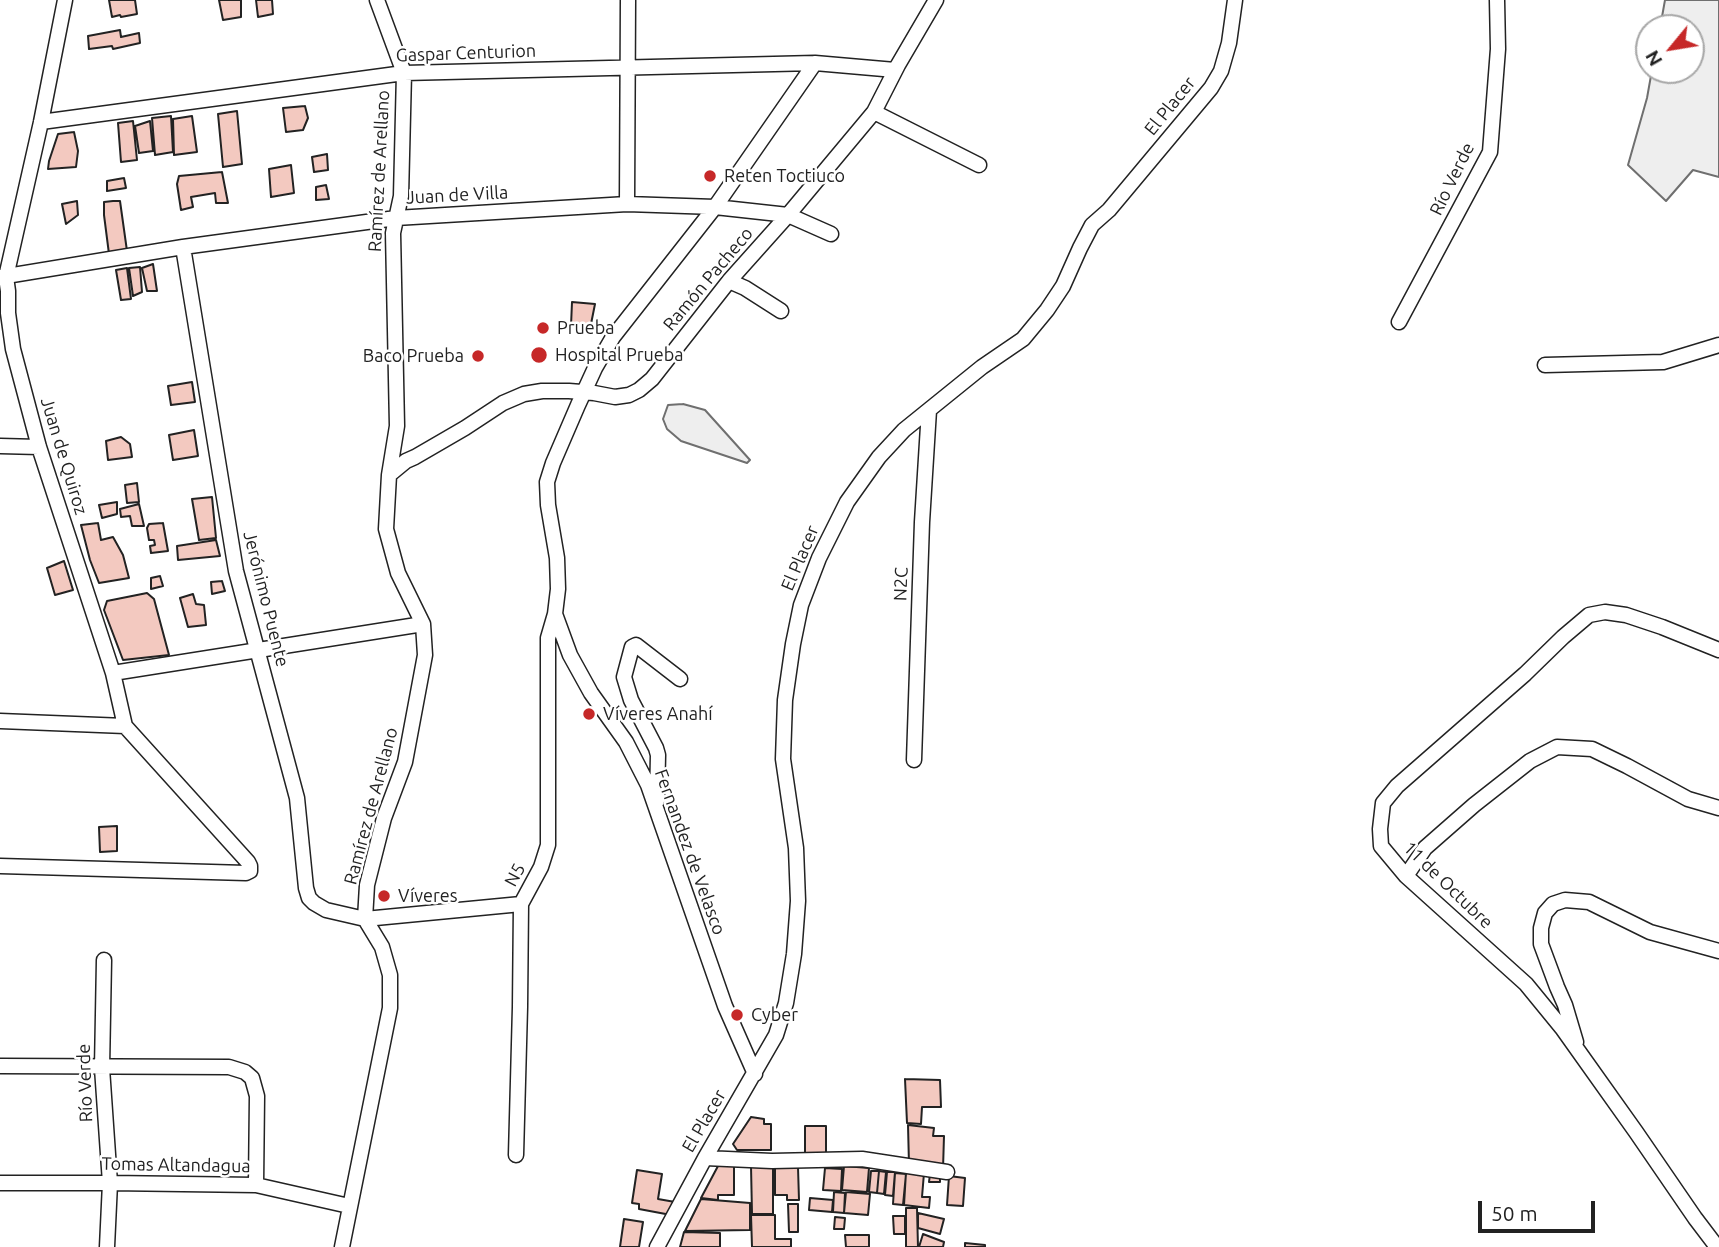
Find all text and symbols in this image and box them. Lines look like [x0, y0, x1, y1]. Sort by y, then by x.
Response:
north arrow [1635, 14, 1705, 84]
street label: Gaspar Centurion [396, 40, 536, 66]
text: N [1640, 47, 1667, 70]
street label: El Placer [1140, 72, 1200, 140]
street label: Ramírez de Arellano [364, 90, 394, 252]
street label: Río Verde [1425, 139, 1479, 219]
place label: Reten Toctiuco [724, 165, 845, 187]
marker: Reten Toctiuco [702, 168, 718, 184]
street label: Juan de Villa [405, 182, 509, 208]
street label: Ramón Pacheco [659, 223, 757, 335]
place label: Prueba [557, 317, 615, 339]
marker: Prueba [535, 320, 551, 336]
place label: Hospital Prueba [555, 344, 684, 366]
place label: Baco Prueba [363, 345, 464, 367]
marker: Hospital Prueba [529, 345, 549, 365]
marker: Baco Prueba [470, 348, 486, 364]
street label: Juan de Quiroz [36, 395, 92, 517]
street label: El Placer [777, 522, 823, 594]
street label: Jerónimo Puente [239, 529, 293, 669]
street label: N2C [890, 567, 912, 601]
place label: Víveres Anahí [603, 703, 713, 725]
marker: Víveres Anahí [581, 706, 597, 722]
street label: Ramírez de Arellano [340, 725, 402, 887]
street label: Fernandez de Velasco [650, 766, 730, 938]
street label: 11 de Octubre [1399, 837, 1497, 933]
street label: N5 [500, 860, 530, 890]
place label: Víveres [398, 885, 458, 907]
marker: Víveres [376, 888, 392, 904]
place label: Cyber [751, 1004, 798, 1026]
marker: Cyber [729, 1007, 745, 1023]
street label: Río Verde [73, 1044, 97, 1122]
street label: El Placer [677, 1086, 731, 1156]
street label: Tomas Altandagua [101, 1153, 251, 1177]
scale bar [1481, 1188, 1598, 1232]
text: 50 m [1491, 1201, 1538, 1225]

